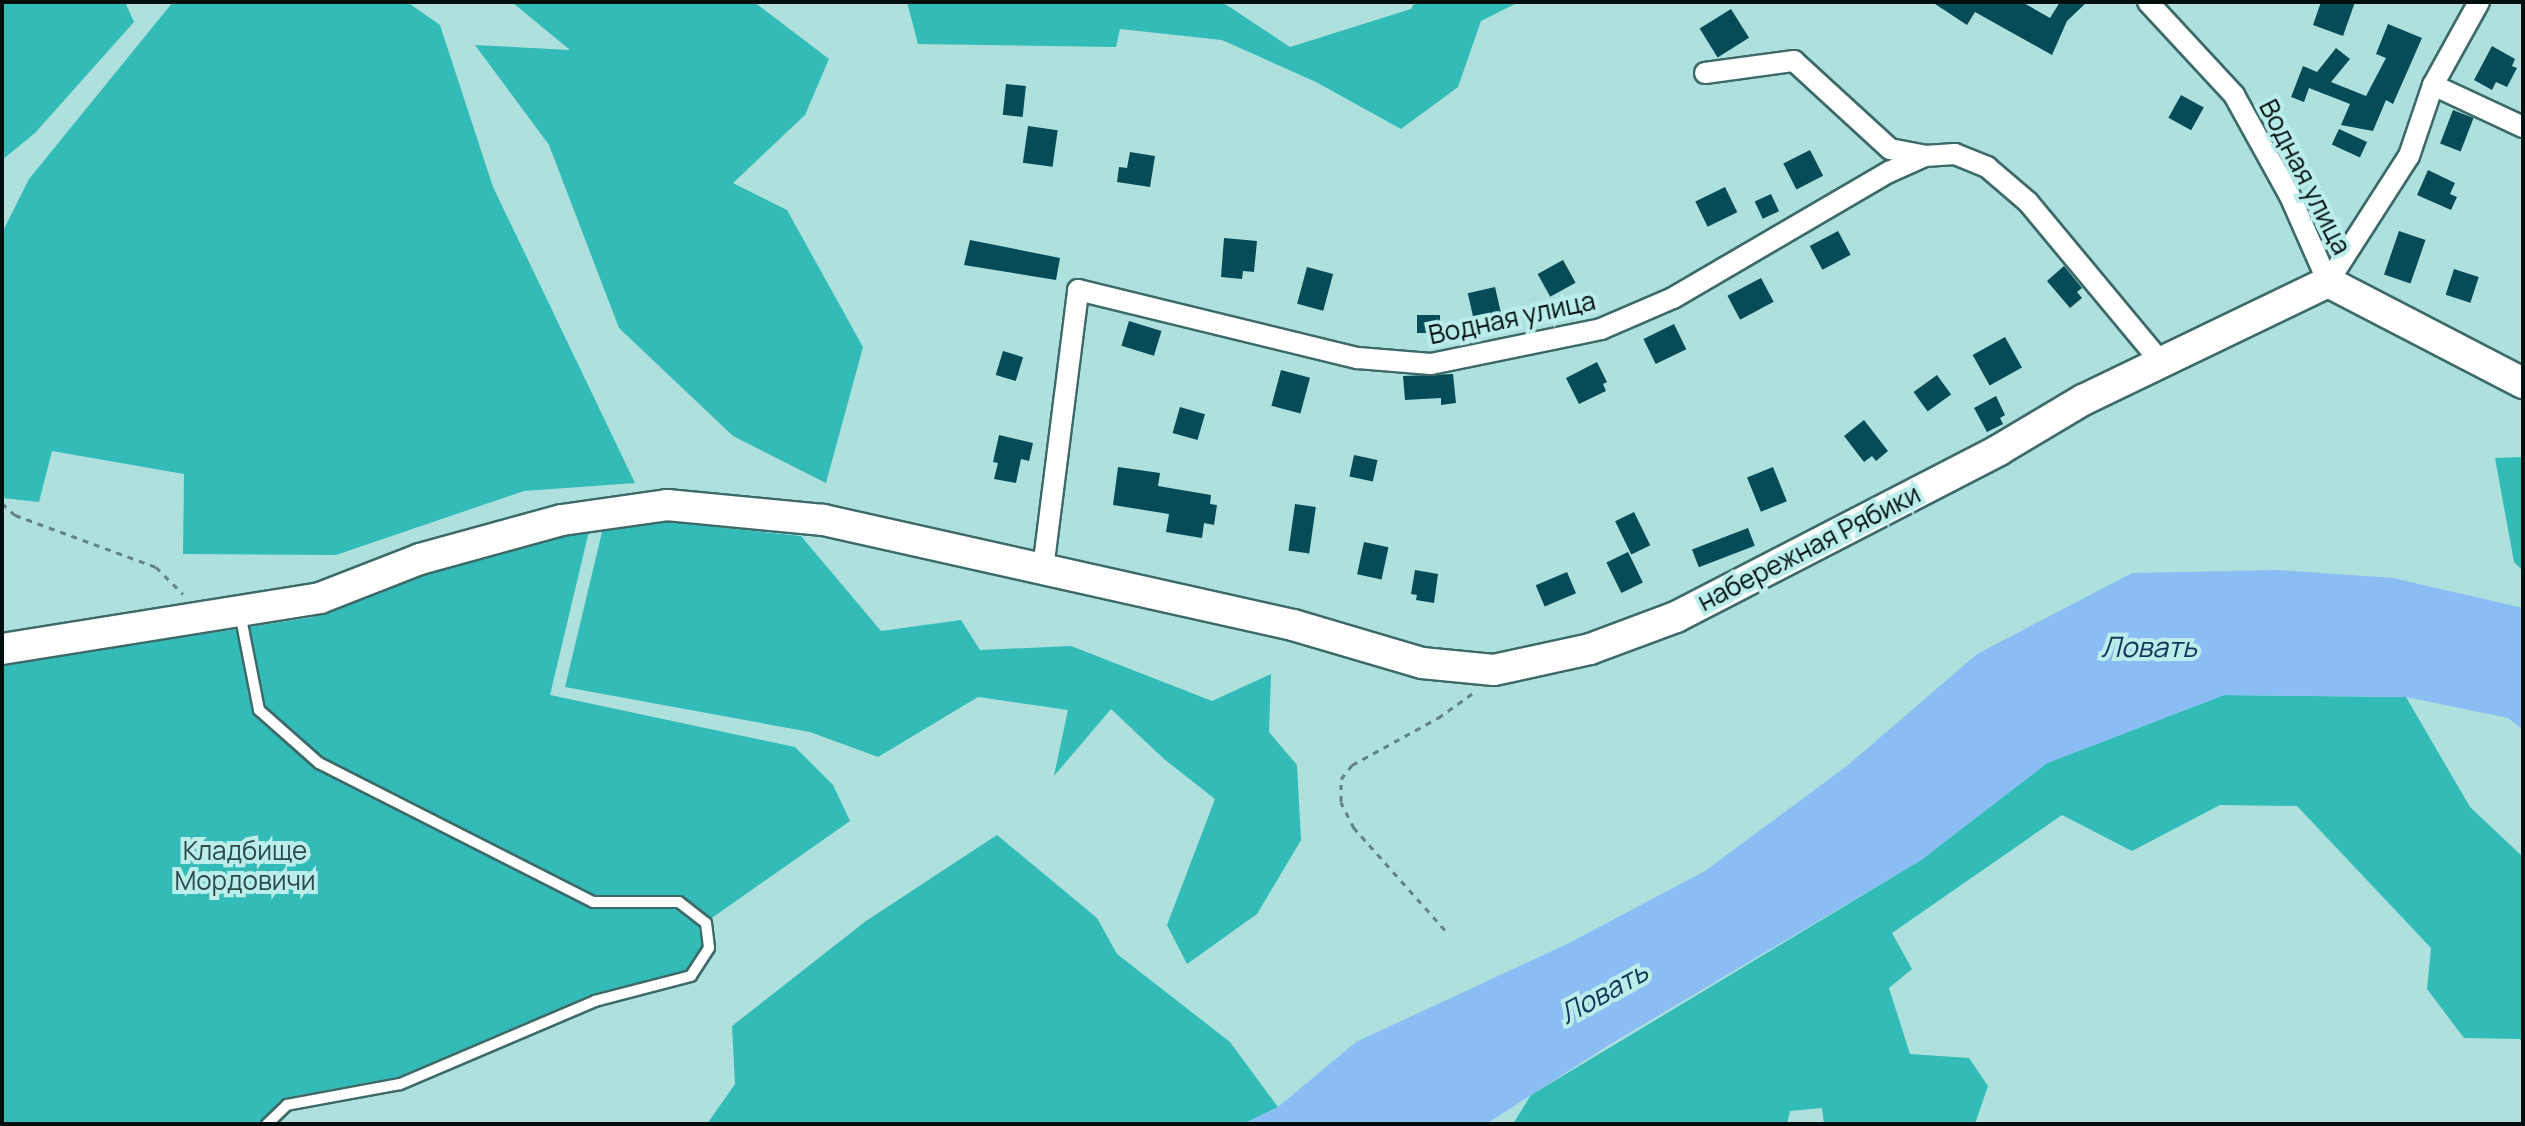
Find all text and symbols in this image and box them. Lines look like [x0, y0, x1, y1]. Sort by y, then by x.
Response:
street label: Водная улица [2253, 94, 2357, 260]
street label: Водная улица [1426, 285, 1598, 351]
street label: набережная Рябики [1693, 478, 1925, 618]
water label: Ловать [2101, 629, 2197, 663]
park label: Кладбище Мордовичи [174, 835, 316, 896]
water label: Ловать [1553, 954, 1653, 1030]

